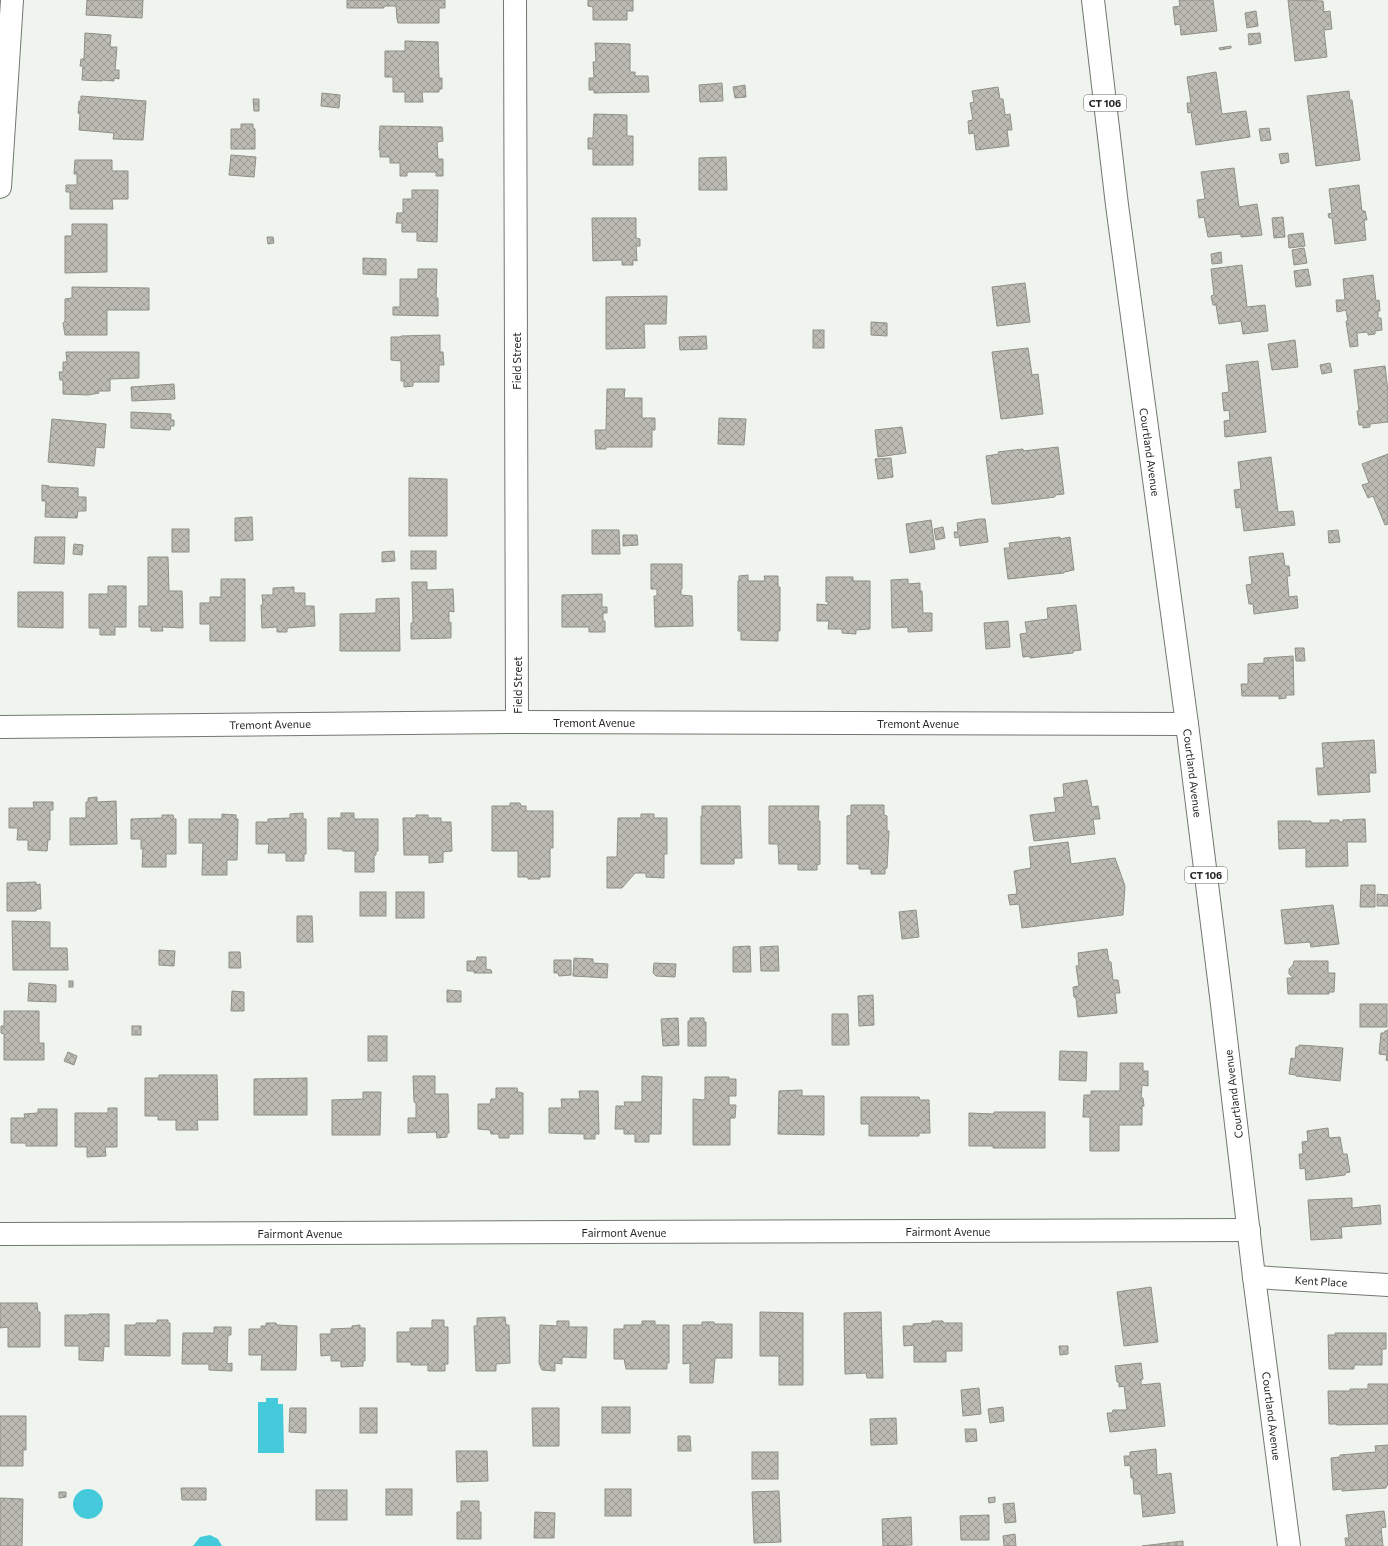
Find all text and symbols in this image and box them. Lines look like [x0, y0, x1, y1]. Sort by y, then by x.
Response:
road number: CT 106 [1084, 95, 1126, 111]
street label: Field Street [510, 332, 523, 390]
street label: Courtland Avenue [1137, 407, 1163, 497]
street label: Field Street [511, 656, 524, 714]
street label: Tremont Avenue [553, 716, 635, 729]
street label: Tremont Avenue [229, 717, 311, 731]
street label: Tremont Avenue [877, 717, 959, 730]
street label: Courtland Avenue [1181, 728, 1205, 818]
road number: CT 106 [1185, 867, 1227, 883]
street label: Courtland Avenue [1221, 1049, 1245, 1139]
street label: Fairmont Avenue [906, 1225, 991, 1238]
street label: Fairmont Avenue [582, 1226, 667, 1239]
street label: Fairmont Avenue [258, 1227, 343, 1240]
street label: Kent Place [1294, 1273, 1348, 1289]
street label: Courtland Avenue [1260, 1371, 1284, 1461]

